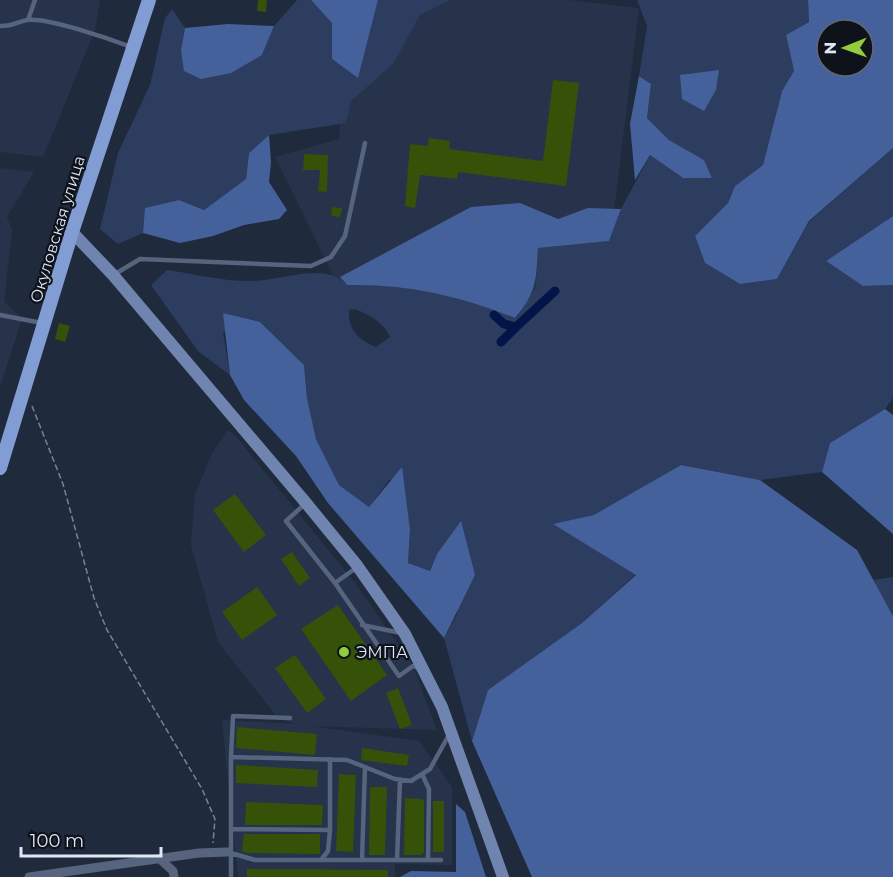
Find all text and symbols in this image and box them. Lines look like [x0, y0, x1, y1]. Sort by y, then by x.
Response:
north arrow [815, 18, 875, 78]
text: N [821, 42, 840, 55]
street label: Окуловская улица [26, 153, 89, 305]
place label: ЭМПА [356, 643, 408, 662]
marker: ЭМПА [337, 645, 351, 659]
scale bar [21, 820, 160, 858]
text: 100 m [30, 830, 84, 852]

